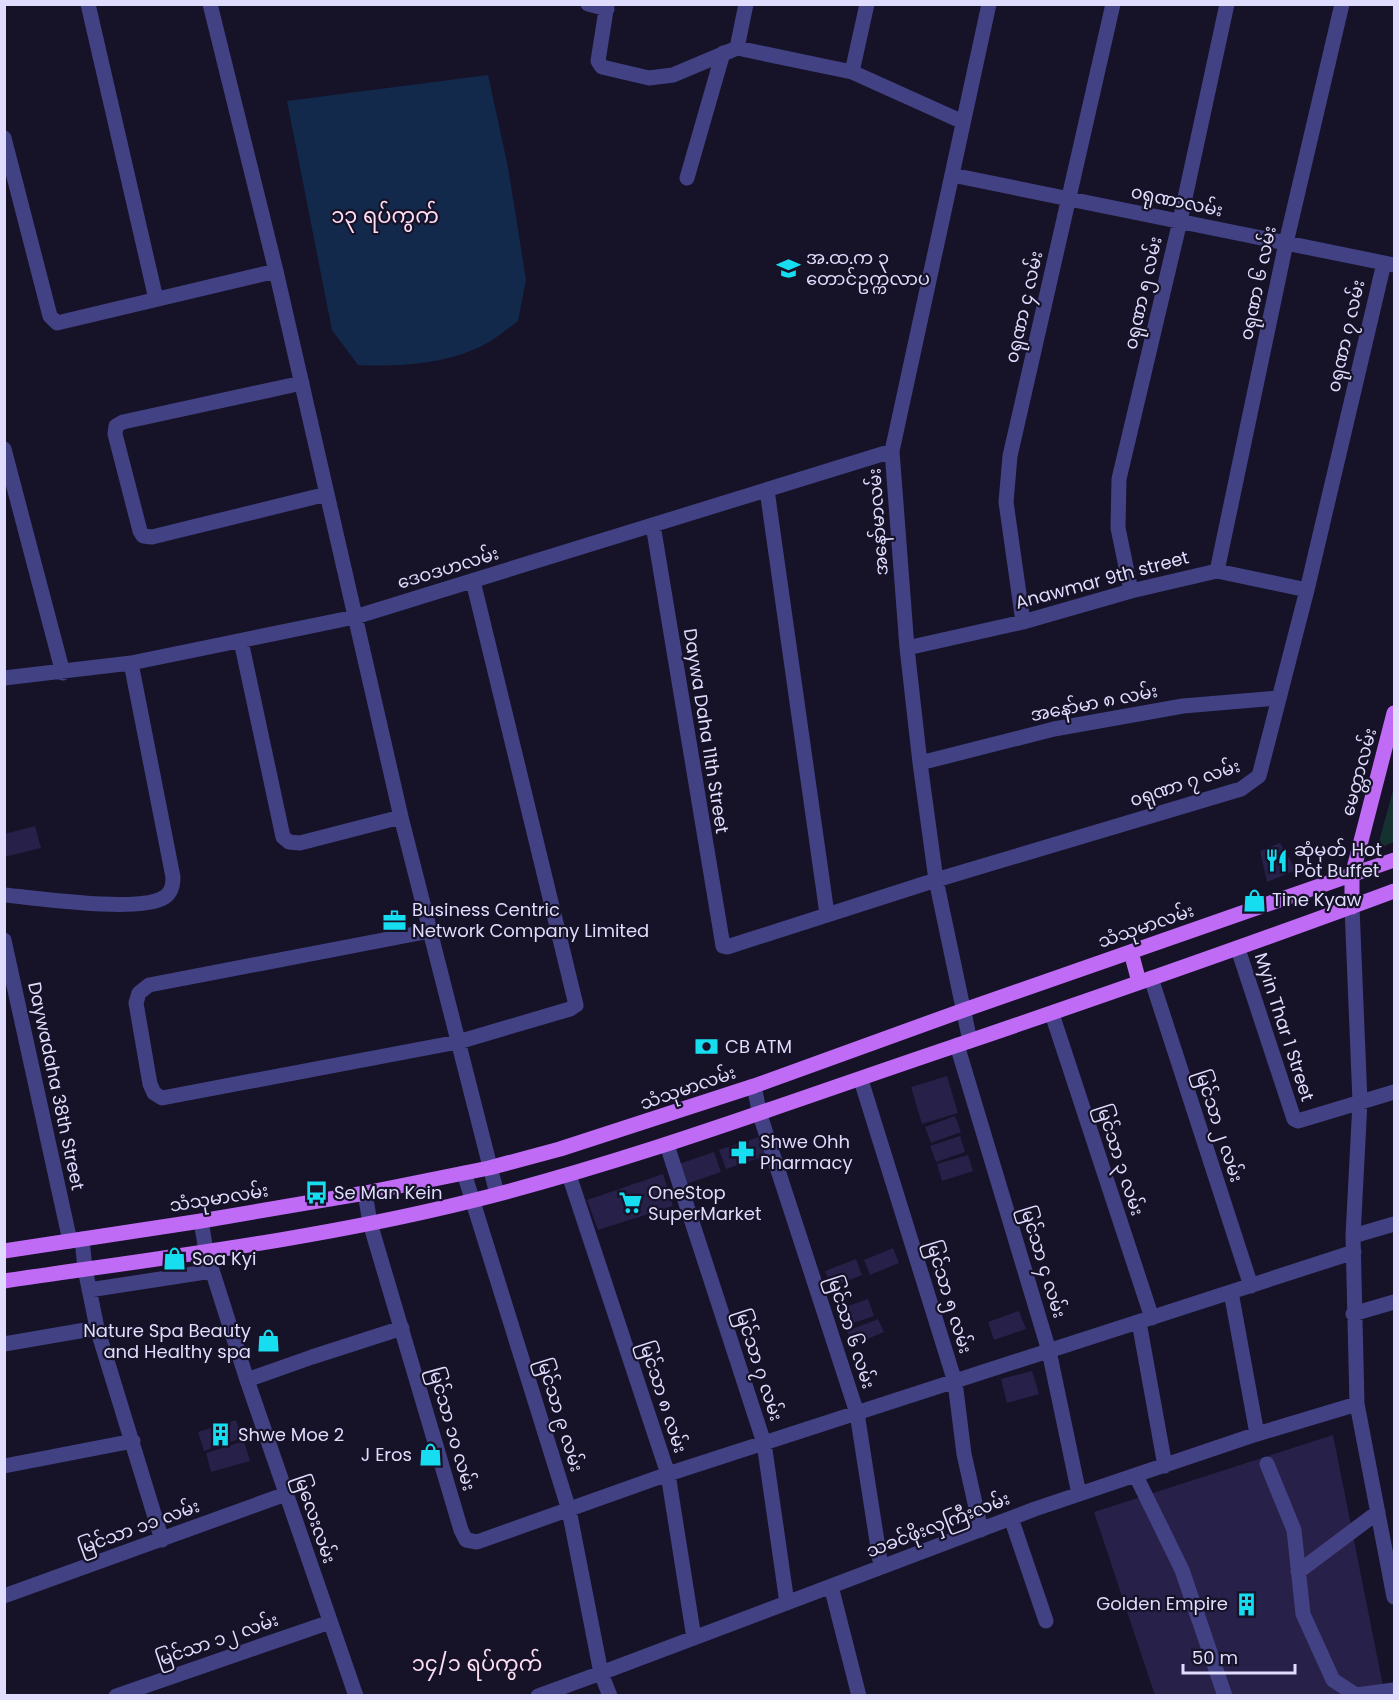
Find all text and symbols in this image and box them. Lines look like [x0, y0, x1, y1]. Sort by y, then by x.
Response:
street label: ၀ရုဏာလမ်း [1128, 179, 1225, 225]
district label: ၁၃ ရပ်ကွက် [331, 200, 439, 233]
street label: ၀ရုဏာ ၆ လမ်း [1233, 224, 1285, 343]
street label: ၀ရုဏာ ၅ လမ်း [1117, 234, 1171, 352]
place label: အ.ထ.က ၃ တောင်ဥက္ကလာပ [806, 245, 930, 294]
street label: ၀ရုဏာ ၄ လမ်း [998, 248, 1051, 366]
school or university icon: အ.ထ.က ၃ တောင်ဥက္ကလာပ [775, 255, 801, 281]
street label: ၀ရုဏာ ၇ လမ်း [1320, 277, 1374, 395]
street label: အနော်မာလမ်း [861, 467, 897, 577]
street label: ဒေဝဒဟလမ်း [394, 540, 502, 595]
street label: Anawmar 9th street [1012, 544, 1191, 615]
street label: Daywa Daha 11th Street [678, 627, 735, 835]
street label: အနော်မာ ၈ လမ်း [1028, 678, 1160, 730]
street label: မေတ္တာလမ်း [1335, 725, 1385, 820]
street label: ၀ရုဏာ ၇ လမ်း [1126, 753, 1244, 815]
place label: ဆုံမှတ် Hot Pot Buffet [1294, 837, 1382, 883]
restaurant icon: ဆုံမှတ် Hot Pot Buffet [1263, 847, 1289, 873]
shop icon: Tine Kyaw [1241, 887, 1267, 913]
place label: Tine Kyaw [1272, 887, 1362, 912]
place label: Business Centric Network Company Limited [412, 897, 649, 943]
street label: သံသုမာလမ်း [1095, 897, 1198, 956]
office icon: Business Centric Network Company Limited [381, 907, 407, 933]
street label: Myin Thar 1 Street [1249, 949, 1320, 1104]
street label: Daywadaha 38th Street [22, 979, 91, 1192]
bank icon: CB ATM [694, 1034, 720, 1060]
place label: CB ATM [725, 1034, 792, 1059]
street label: သံသုမာလမ်း [637, 1059, 740, 1118]
street label: မြင်သာ ၂ လမ်း [1187, 1066, 1249, 1186]
street label: မြင်သာ ၃ လမ်း [1088, 1101, 1150, 1220]
place label: Shwe Ohh Pharmacy [760, 1129, 853, 1175]
pharmacy icon: Shwe Ohh Pharmacy [729, 1139, 755, 1165]
street label: သံသုမာလမ်း [168, 1177, 271, 1221]
bus stop icon: Se Man Kein [303, 1180, 329, 1206]
place label: Se Man Kein [334, 1180, 442, 1205]
place label: OneStop SuperMarket [648, 1180, 762, 1226]
supermarket icon: OneStop SuperMarket [617, 1190, 643, 1216]
street label: မြင်သာ ၄ လမ်း [1012, 1203, 1072, 1322]
street label: မြင်သာ ၅ လမ်း [918, 1237, 979, 1357]
shop icon: Soa Kyi [161, 1246, 187, 1272]
place label: Soa Kyi [192, 1246, 256, 1271]
street label: မြင်သာ ၆ လမ်း [819, 1272, 882, 1393]
street label: မြင်သာ ၇ လမ်း [727, 1306, 789, 1425]
place label: Nature Spa Beauty and Healthy spa [83, 1318, 251, 1364]
shop icon: Nature Spa Beauty and Healthy spa [256, 1328, 282, 1354]
street label: မြင်သာ ၈ လမ်း [631, 1338, 693, 1457]
street label: မြင်သာ ၉ လမ်း [528, 1355, 590, 1476]
street label: မြင်သာ ၁၀ လမ်း [420, 1364, 482, 1495]
building icon: Shwe Moe 2 [207, 1422, 233, 1448]
place label: Shwe Moe 2 [238, 1422, 344, 1447]
place label: J Eros [361, 1442, 412, 1467]
shop icon: J Eros [417, 1442, 443, 1468]
street label: မြလေးလမ်း [286, 1471, 342, 1568]
street label: သခင်ဖိုးလှကြီးလမ်း [862, 1485, 1014, 1566]
street label: မြင်သာ ၁၁ လမ်း [75, 1493, 204, 1563]
place label: Golden Empire [1096, 1591, 1228, 1616]
building icon: Golden Empire [1233, 1591, 1259, 1617]
street label: မြင်သာ ၁၂ လမ်း [152, 1607, 282, 1675]
scale bar [1183, 1637, 1296, 1675]
text: 50 m [1192, 1645, 1238, 1670]
district label: ၁၄/၁ ရပ်ကွက် [412, 1648, 542, 1681]

